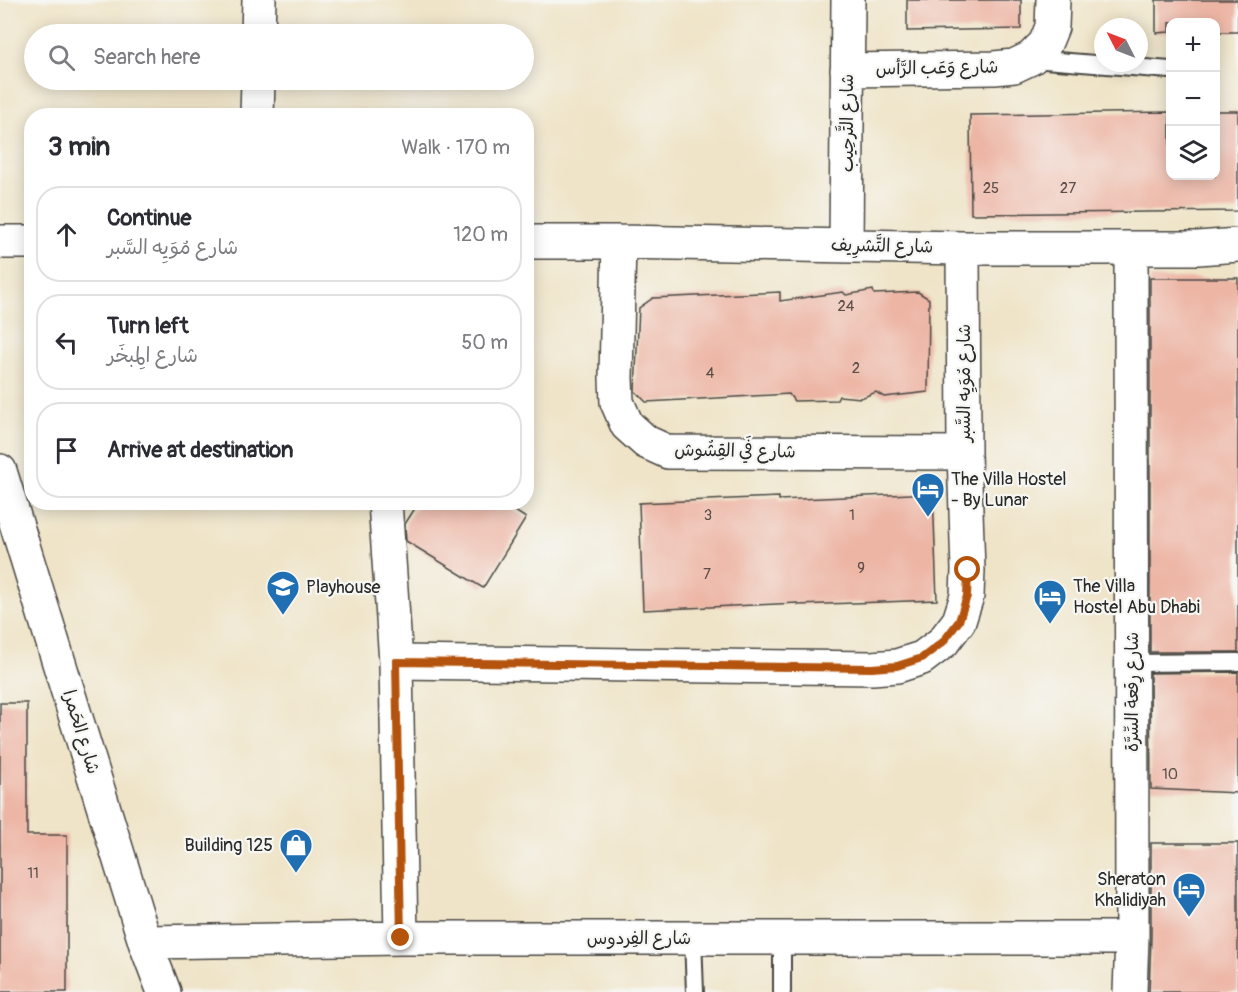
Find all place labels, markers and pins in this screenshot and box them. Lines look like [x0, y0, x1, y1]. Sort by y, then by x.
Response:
place label: The Villa Hostel - By Lunar [951, 468, 1067, 512]
hotel icon: The Villa Hostel - By Lunar [910, 471, 946, 518]
school or university icon: Playhouse [265, 569, 301, 616]
place label: The Villa Hostel Abu Dhabi [1073, 575, 1200, 619]
place label: Playhouse [306, 576, 380, 599]
hotel icon: The Villa Hostel Abu Dhabi [1032, 578, 1068, 625]
shop icon: Building 125 [278, 827, 314, 874]
place label: Building 125 [184, 834, 273, 857]
place label: Sheraton Khalidiyah [1094, 868, 1166, 912]
hotel icon: Sheraton Khalidiyah [1171, 871, 1207, 918]

